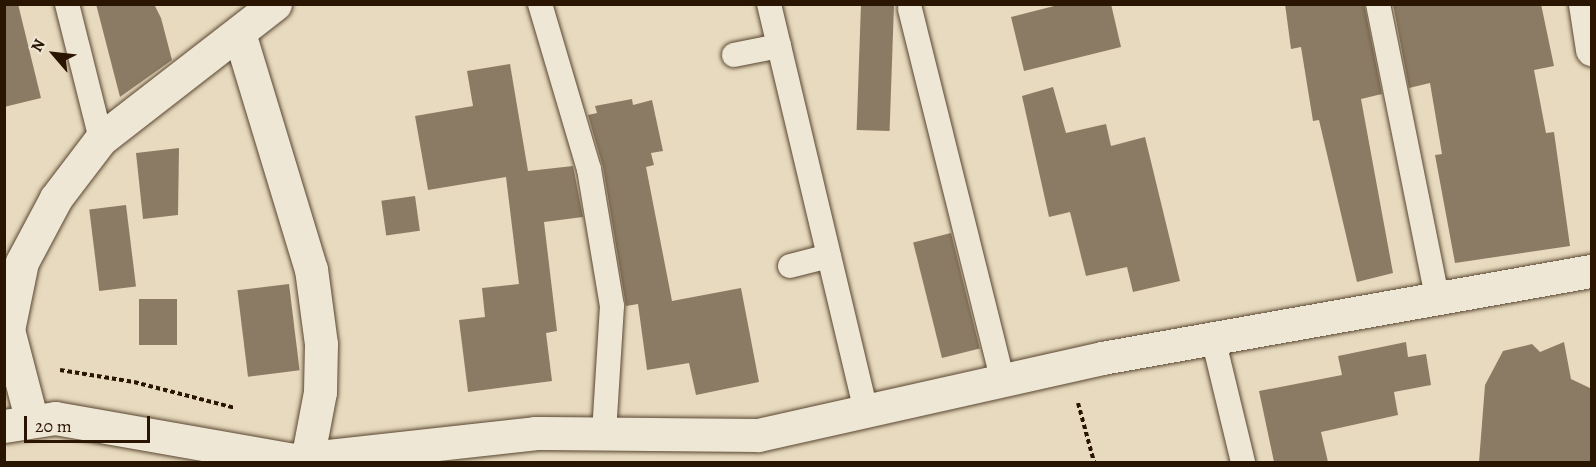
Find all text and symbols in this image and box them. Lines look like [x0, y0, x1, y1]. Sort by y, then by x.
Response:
north arrow [24, 24, 84, 84]
text: N [26, 35, 51, 56]
scale bar [27, 404, 153, 442]
text: 20 m [35, 414, 72, 438]

